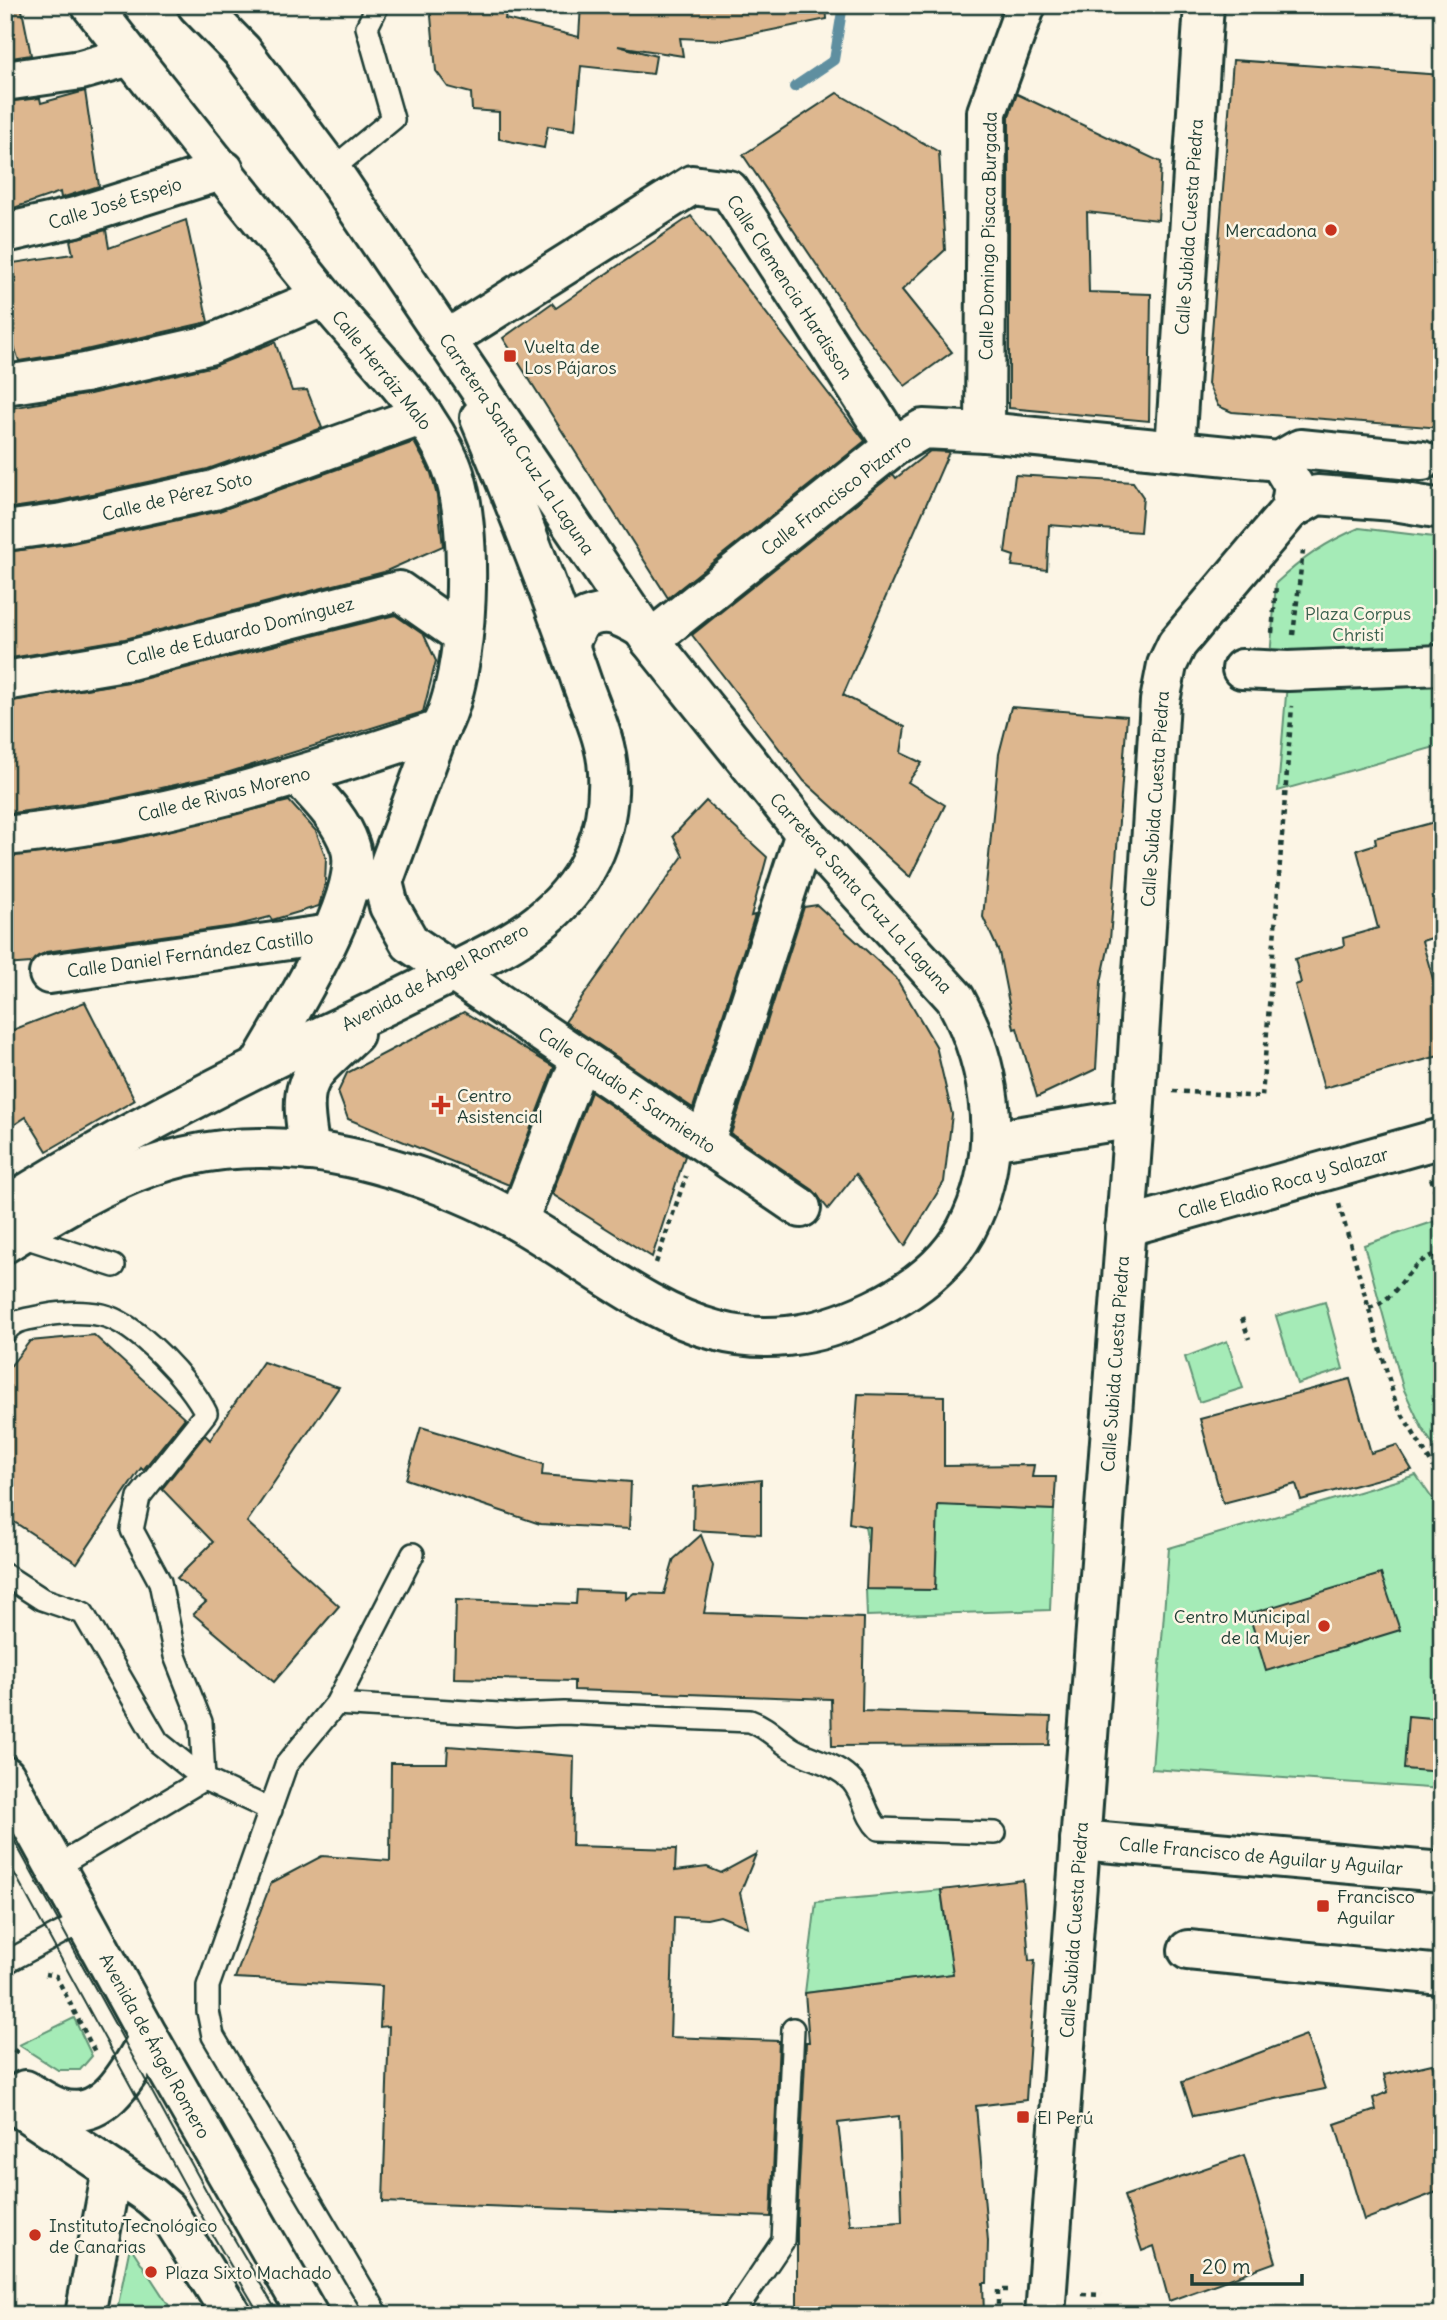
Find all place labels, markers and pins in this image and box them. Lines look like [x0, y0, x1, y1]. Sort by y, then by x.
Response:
place label: Mercadona [1225, 219, 1317, 242]
marker: Mercadona [1323, 222, 1339, 238]
place label: Vuelta de Los Pájaros [524, 335, 617, 379]
marker: Vuelta de Los Pájaros [502, 348, 518, 364]
place label: Centro Asistencial [457, 1084, 542, 1128]
marker: Centro Asistencial [431, 1095, 451, 1115]
place label: Centro Municipal de la Mujer [1174, 1605, 1311, 1649]
marker: Centro Municipal de la Mujer [1316, 1618, 1332, 1634]
place label: Francisco Aguilar [1337, 1885, 1415, 1929]
marker: Francisco Aguilar [1315, 1898, 1331, 1914]
place label: El Perú [1037, 2106, 1094, 2129]
marker: El Perú [1015, 2109, 1031, 2125]
place label: Instituto Tecnológico de Canarias [49, 2214, 217, 2258]
marker: Instituto Tecnológico de Canarias [27, 2227, 43, 2243]
place label: Plaza Sixto Machado [165, 2261, 332, 2284]
marker: Plaza Sixto Machado [143, 2264, 159, 2280]

